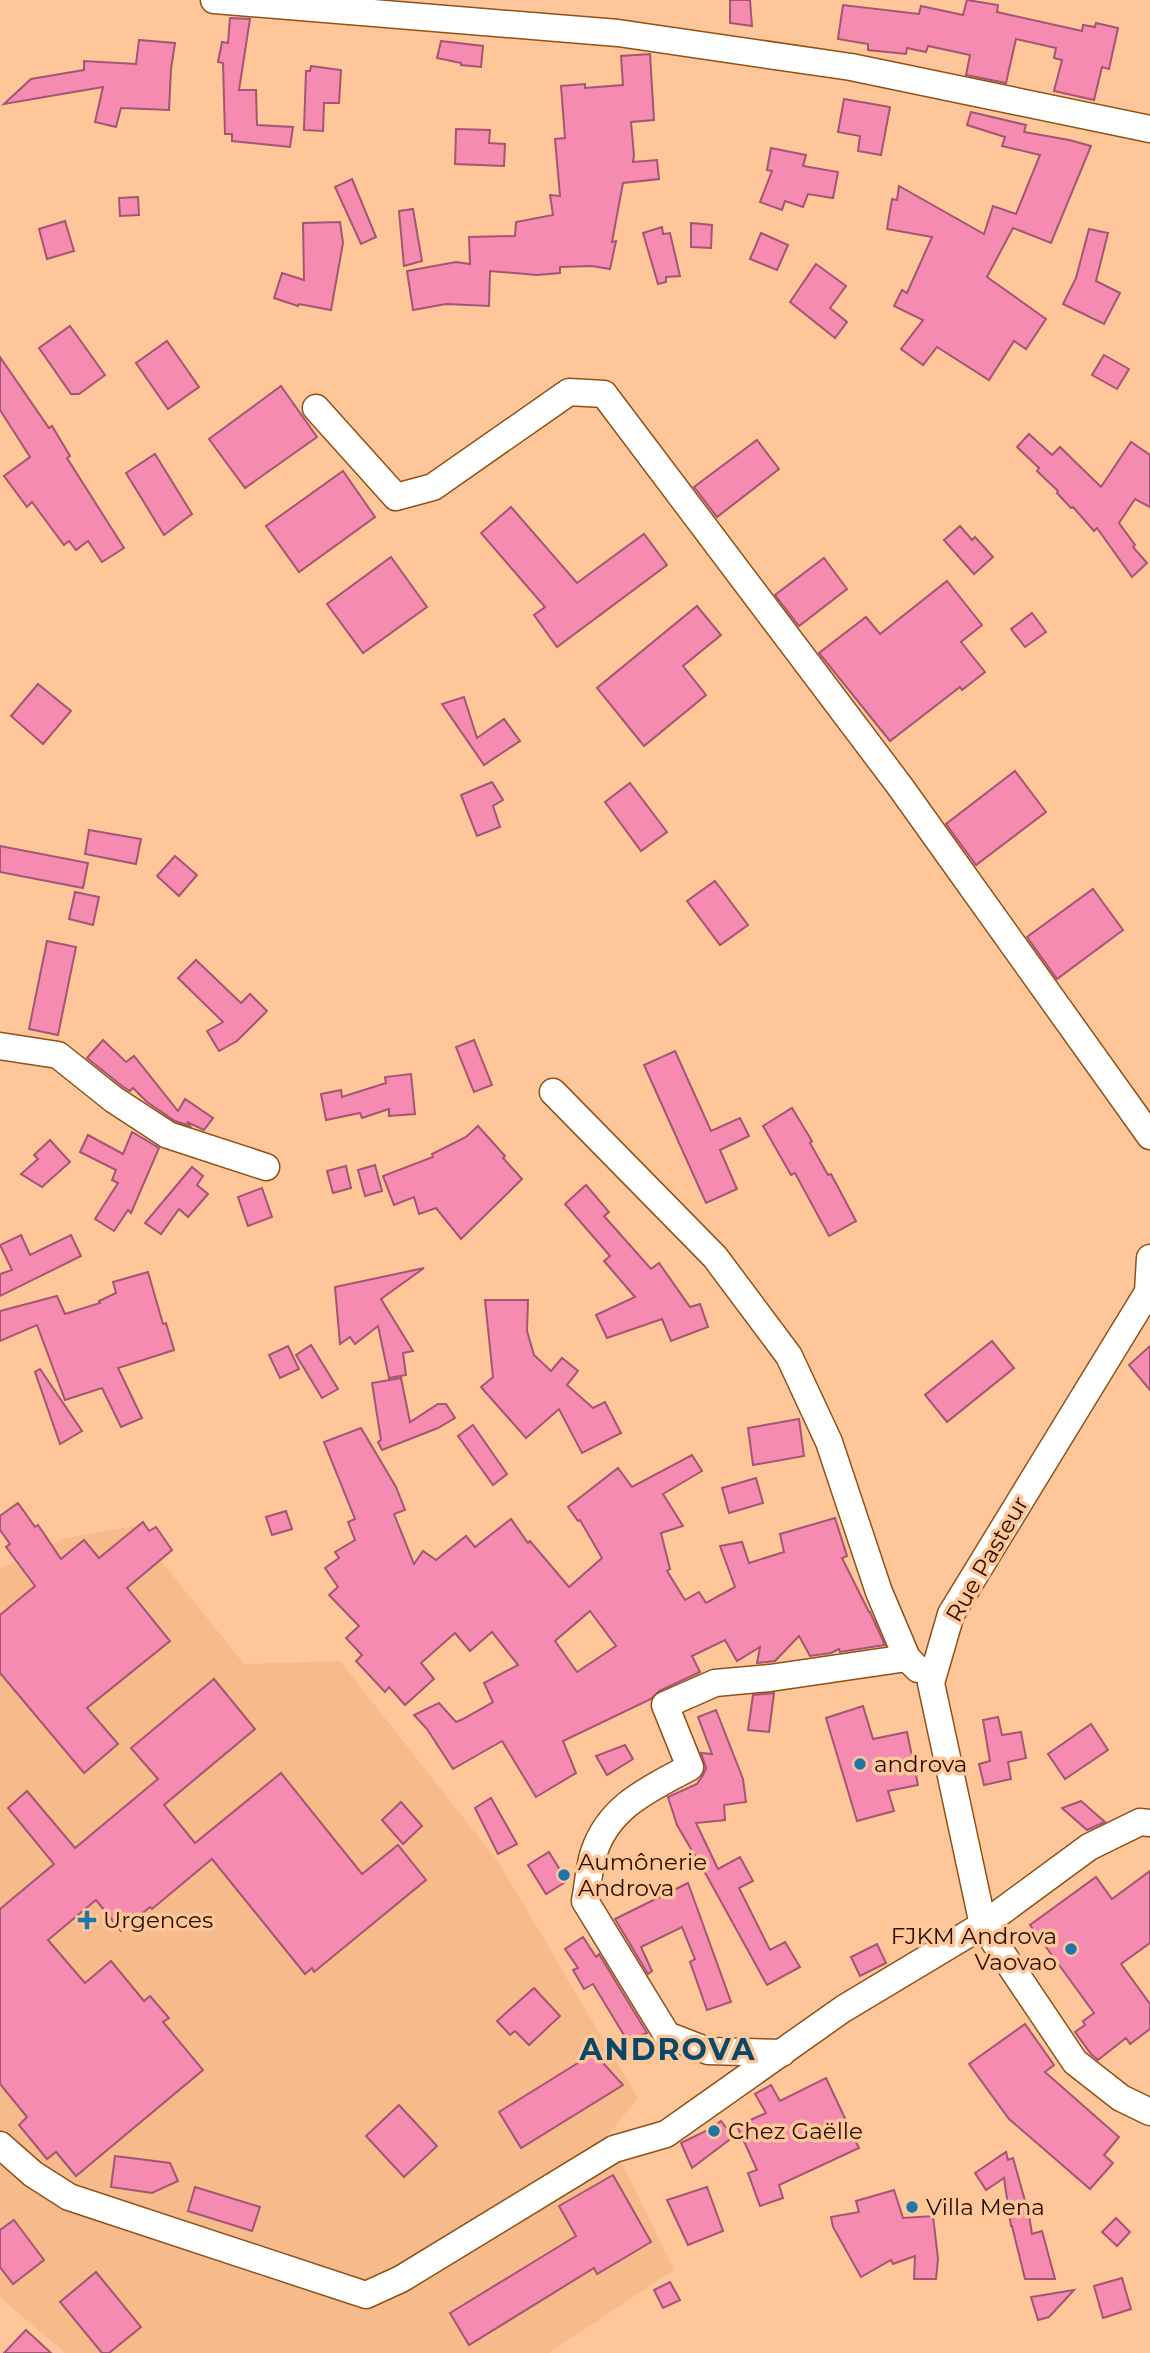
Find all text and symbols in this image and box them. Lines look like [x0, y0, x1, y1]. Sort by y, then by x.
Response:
street label: Rue Pasteur [940, 1491, 1034, 1627]
place label: androva [874, 1750, 967, 1778]
marker: androva [852, 1756, 868, 1772]
place label: Aumônerie Androva [578, 1848, 707, 1902]
marker: Aumônerie Androva [556, 1867, 572, 1883]
place label: Urgences [103, 1906, 213, 1934]
marker: Urgences [77, 1910, 97, 1930]
place label: FJKM Androva Vaovao [891, 1922, 1057, 1976]
marker: FJKM Androva Vaovao [1063, 1941, 1079, 1957]
district label: ANDROVA [579, 2031, 756, 2068]
place label: Chez Gaëlle [728, 2117, 863, 2145]
marker: Chez Gaëlle [706, 2123, 722, 2139]
place label: Villa Mena [926, 2193, 1045, 2221]
marker: Villa Mena [904, 2199, 920, 2215]

